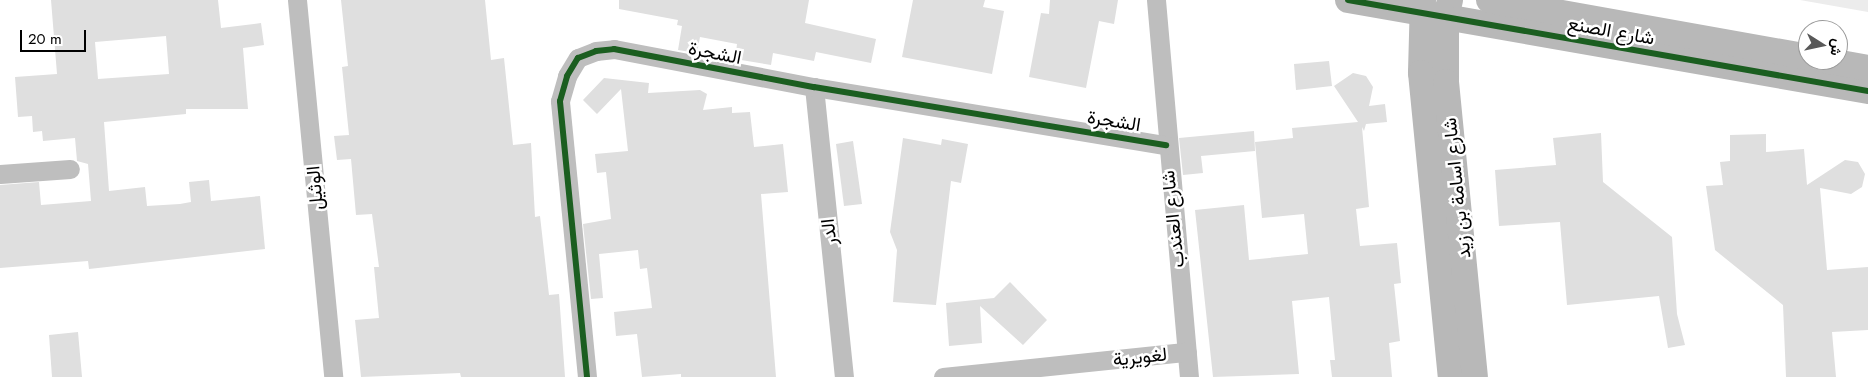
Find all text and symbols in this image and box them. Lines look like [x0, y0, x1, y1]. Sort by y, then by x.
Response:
street label: شارع الصنع [1566, 12, 1656, 50]
scale bar [22, 20, 89, 52]
north arrow [1798, 20, 1848, 70]
text: 20 m [28, 28, 62, 50]
street label: الشجرة [687, 37, 743, 69]
text: ش [1825, 37, 1848, 57]
street label: الشجرة [1086, 106, 1142, 136]
street label: شارع اسامة بن زيد [1438, 116, 1476, 260]
street label: الوثيل [302, 165, 328, 211]
street label: شارع العندب [1157, 169, 1189, 269]
street label: الدر [816, 218, 842, 246]
street label: لغويرية [1112, 343, 1168, 371]

